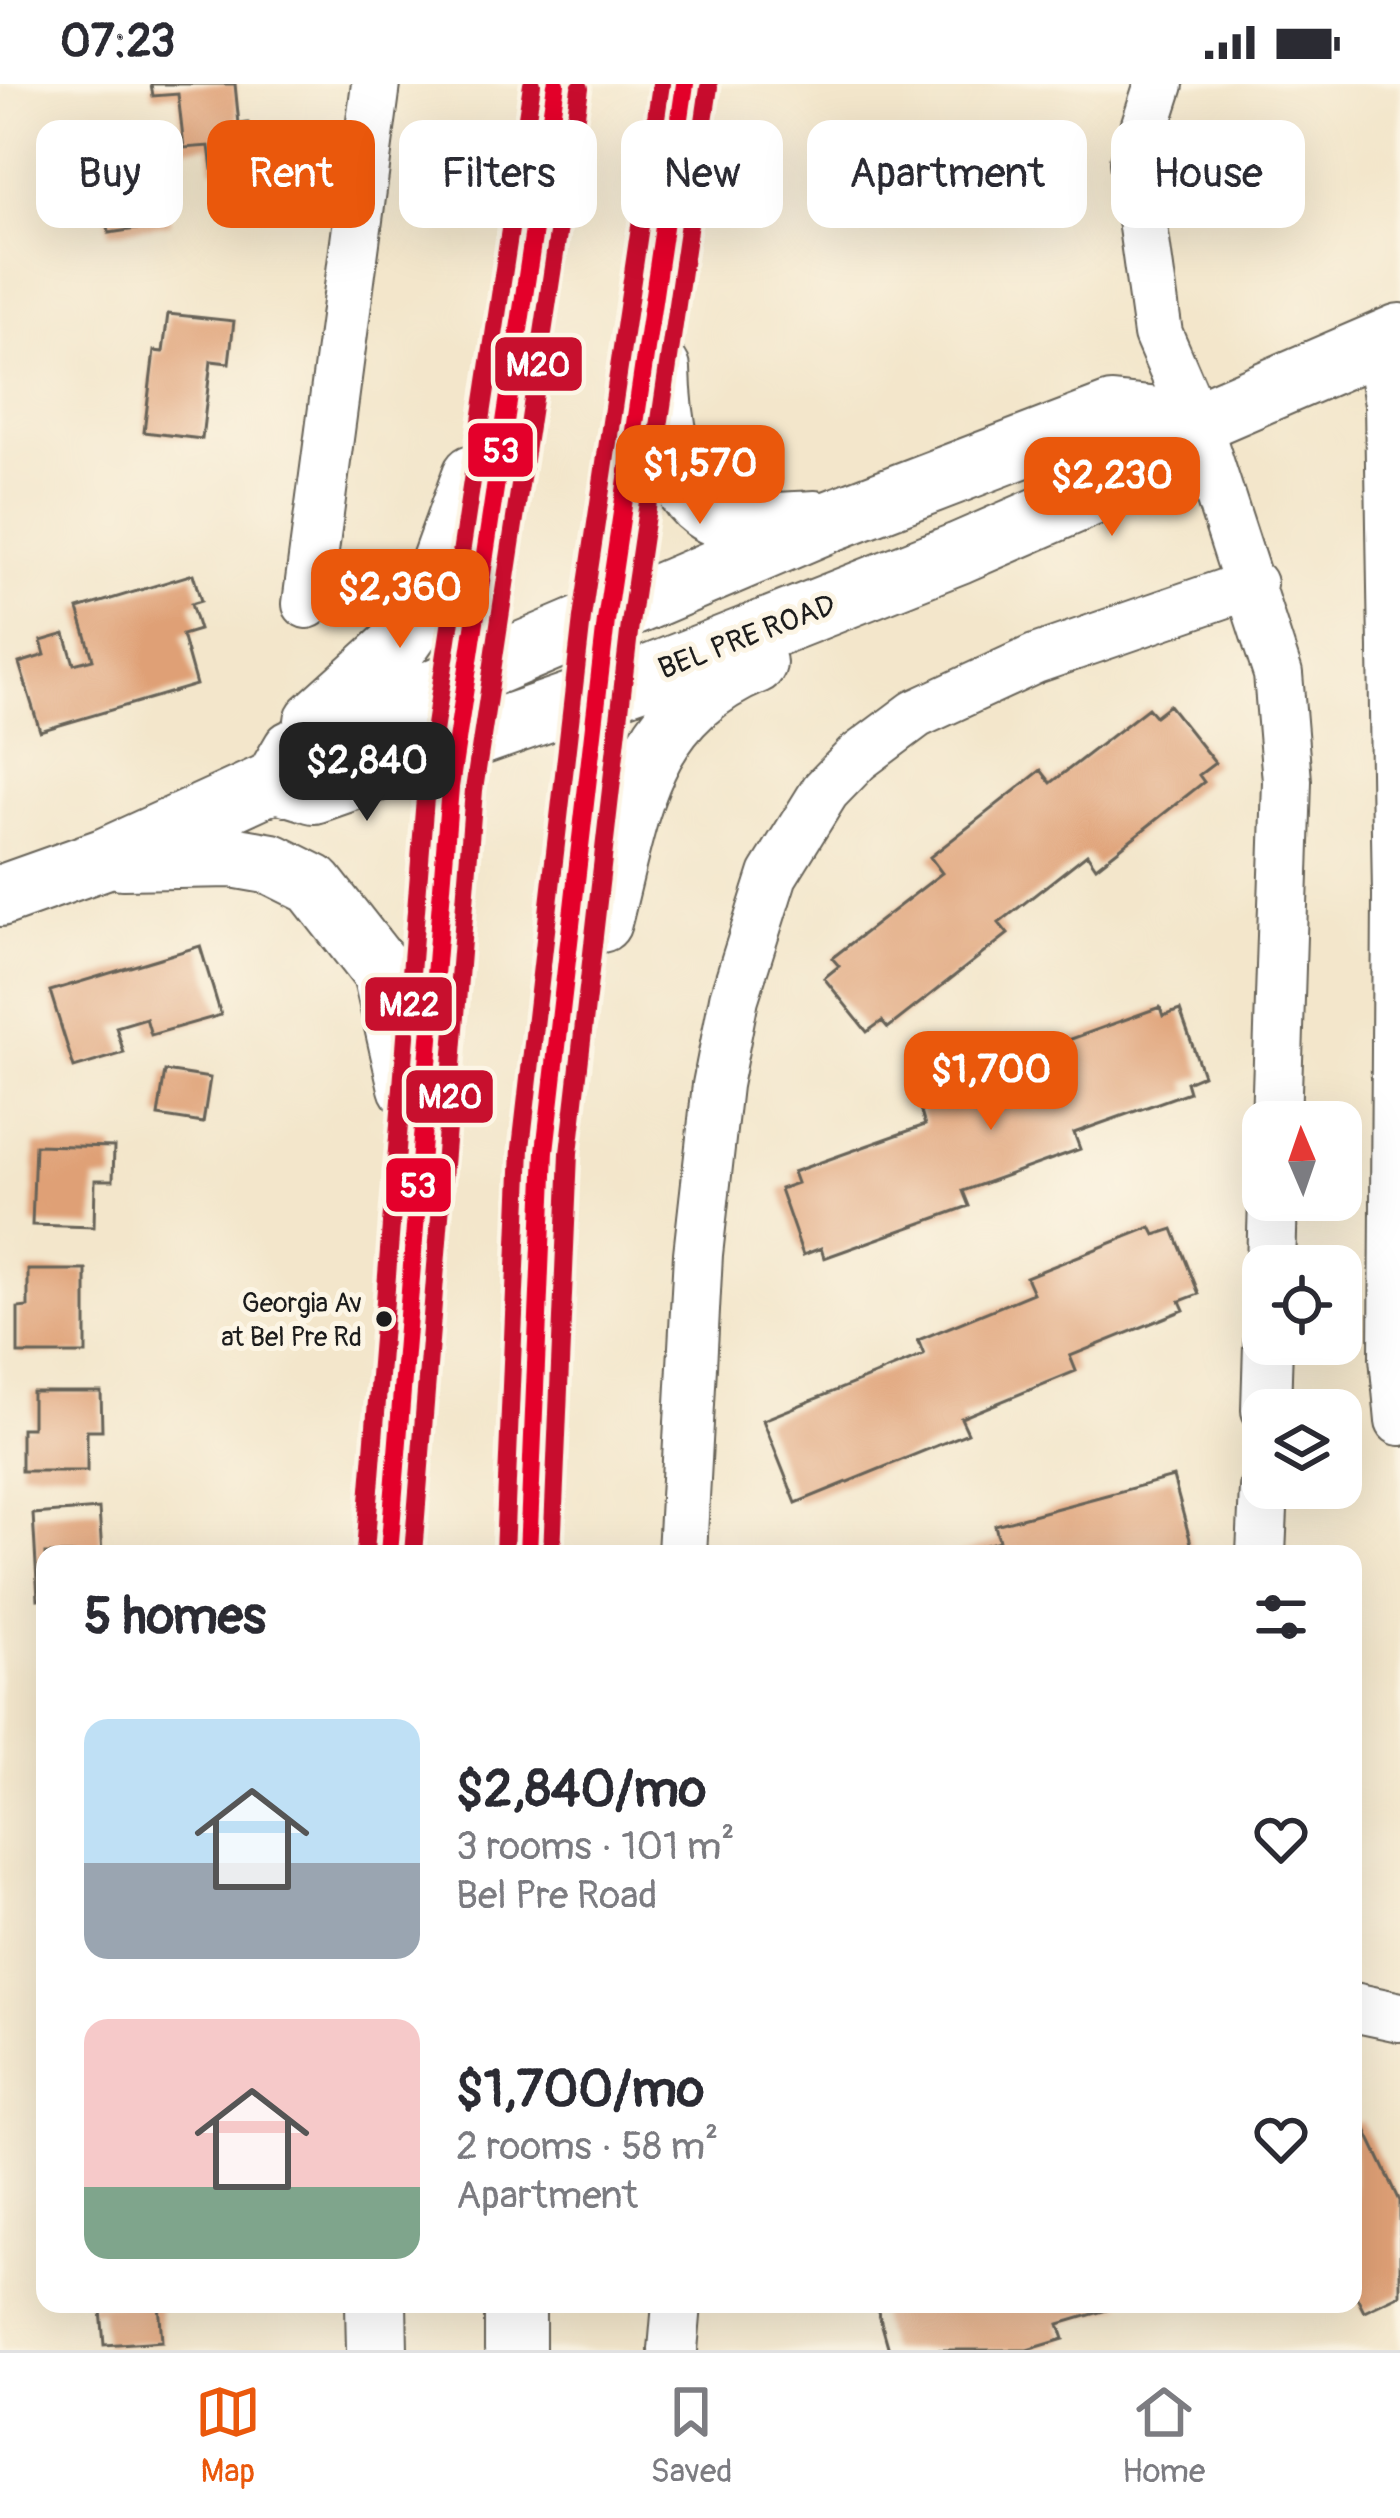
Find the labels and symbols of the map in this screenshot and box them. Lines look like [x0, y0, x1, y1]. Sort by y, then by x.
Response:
line badge: M20 [493, 335, 584, 393]
text: M20 [506, 345, 570, 386]
line badge: 53 [466, 421, 535, 479]
pin: $1,570 [602, 425, 798, 527]
text: 53 [483, 431, 519, 472]
pin: $2,230 [1014, 437, 1210, 539]
pin: $2,360 [302, 549, 498, 651]
street label: BEL PRE ROAD [653, 586, 841, 688]
pin: $2,840 [269, 722, 465, 824]
line badge: M22 [363, 975, 454, 1033]
text: M22 [379, 985, 439, 1026]
pin: $1,700 [893, 1031, 1089, 1133]
line badge: M20 [404, 1068, 495, 1125]
text: M20 [418, 1077, 482, 1118]
north arrow [1242, 1101, 1362, 1221]
line badge: 53 [384, 1156, 453, 1214]
text: 53 [400, 1166, 436, 1207]
place label: Georgia Av at Bel Pre Rd [221, 1287, 362, 1354]
marker: Georgia Av at Bel Pre Rd [373, 1308, 395, 1330]

